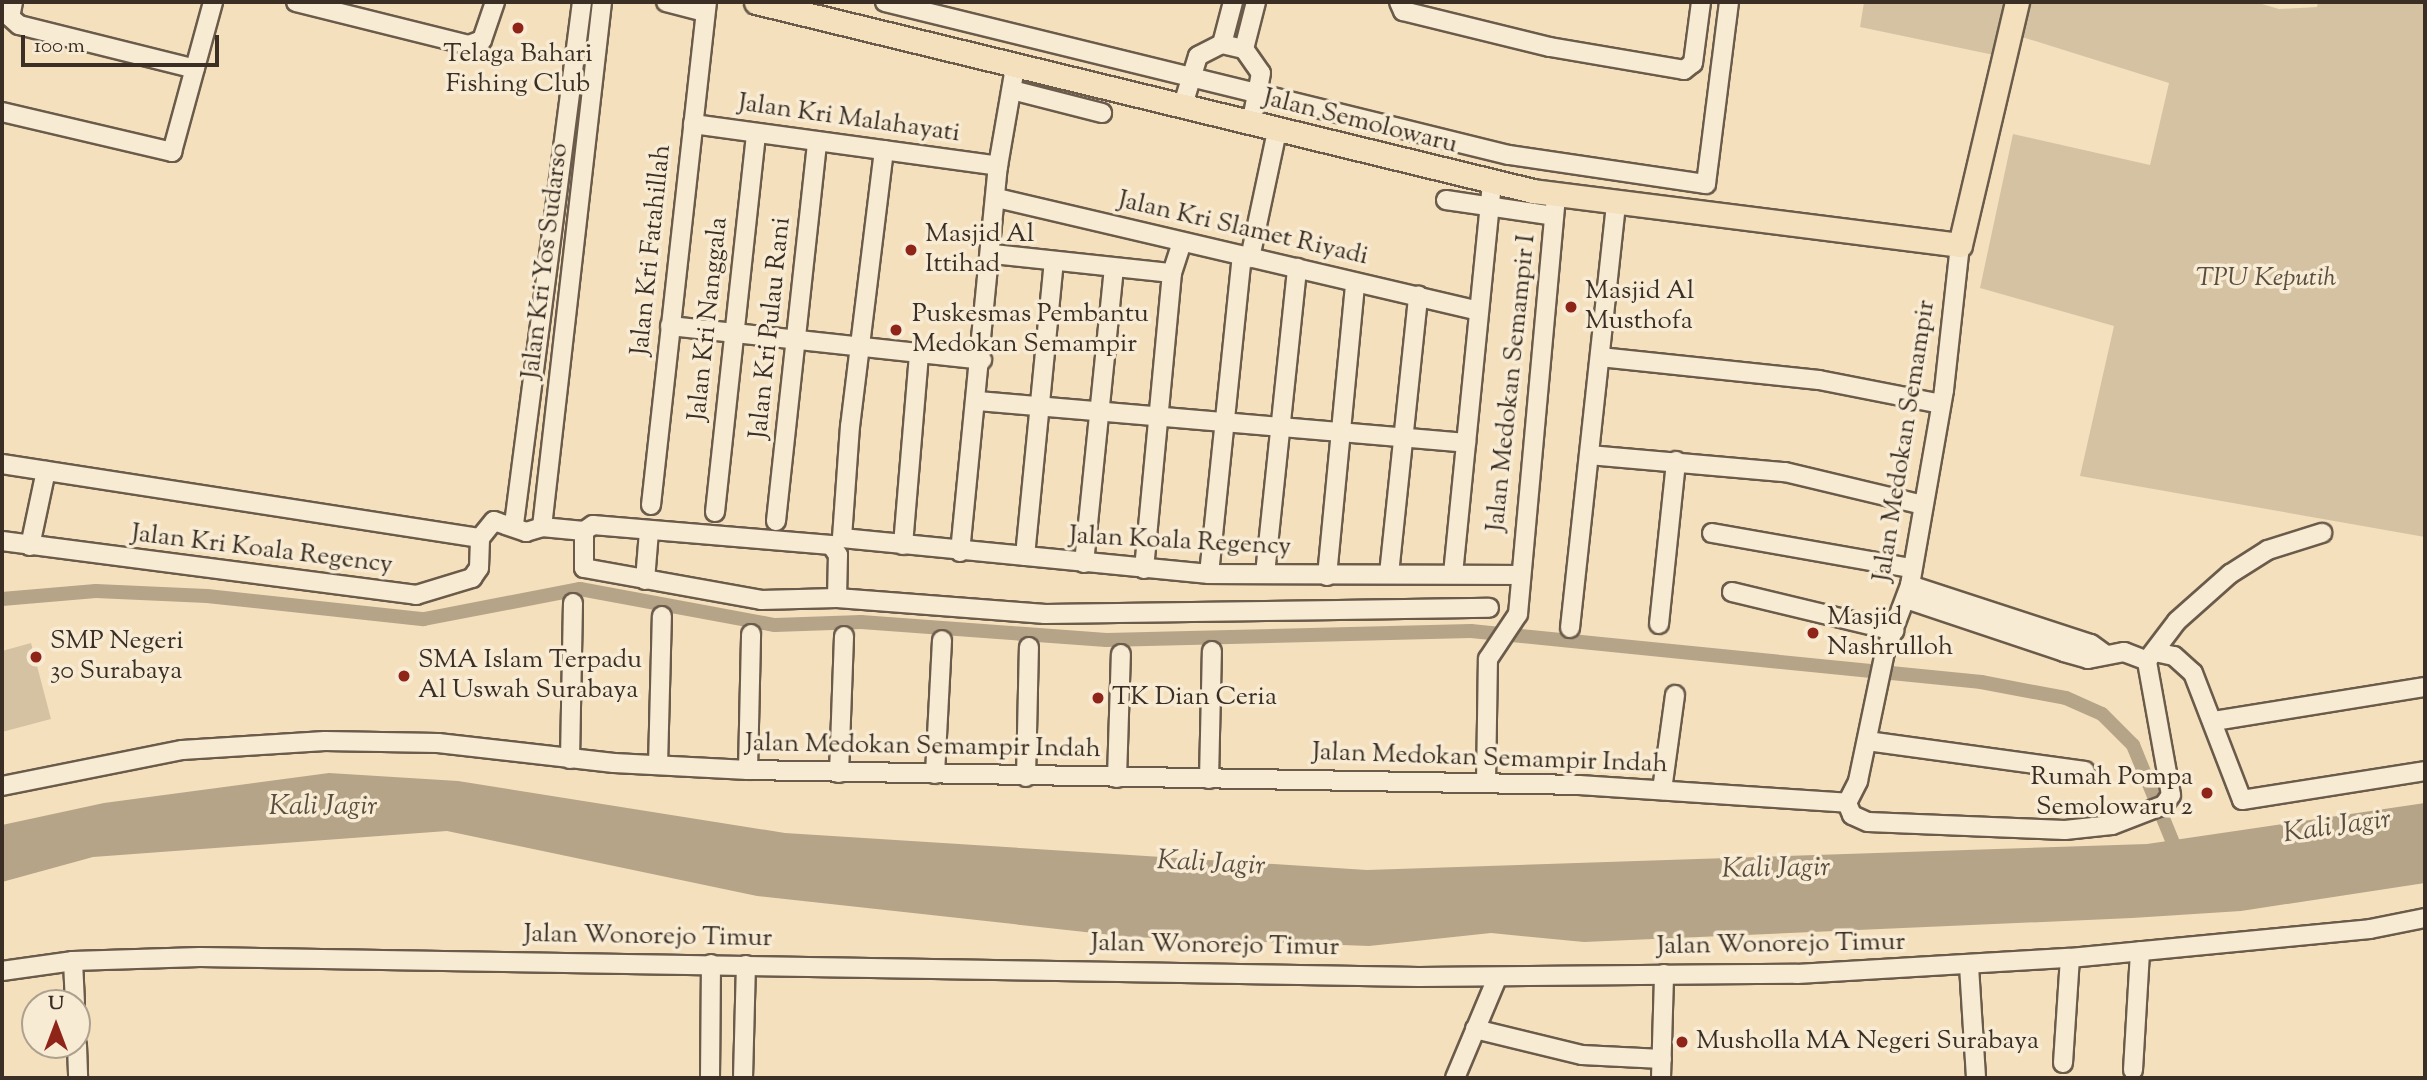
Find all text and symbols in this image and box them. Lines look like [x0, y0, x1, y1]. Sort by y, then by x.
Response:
marker: Telaga Bahari Fishing Club [510, 20, 526, 36]
scale bar [24, 21, 222, 65]
text: 100 m [34, 32, 85, 62]
place label: Telaga Bahari Fishing Club [443, 39, 593, 100]
street label: Jalan Semolowaru [1260, 83, 1460, 161]
street label: Jalan Kri Malahayati [736, 88, 962, 150]
street label: Jalan Kri Yos Sudarso [516, 141, 576, 381]
street label: Jalan Kri Fatahillah [625, 143, 679, 357]
street label: Jalan Kri Slamet Riyadi [1115, 185, 1371, 273]
street label: Jalan Kri Nanggala [683, 216, 735, 422]
street label: Jalan Kri Pulau Rani [744, 216, 798, 440]
place label: Masjid Al Ittihad [925, 219, 1034, 280]
street label: Jalan Medokan Semampir I [1481, 233, 1543, 533]
marker: Masjid Al Ittihad [903, 242, 919, 258]
park label: TPU Keputih [2196, 263, 2336, 295]
place label: Masjid Al Musthofa [1585, 276, 1694, 338]
street label: Jalan Medokan Semampir [1867, 298, 1943, 584]
place label: Puskesmas Pembantu Medokan Semampir [912, 299, 1149, 360]
marker: Masjid Al Musthofa [1563, 299, 1579, 315]
marker: Puskesmas Pembantu Medokan Semampir [886, 320, 906, 340]
street label: Jalan Kri Koala Regency [130, 518, 394, 582]
street label: Jalan Koala Regency [1068, 521, 1292, 563]
place label: Masjid Nashrulloh [1827, 602, 1953, 664]
marker: Masjid Nashrulloh [1805, 625, 1821, 641]
place label: SMP Negeri 30 Surabaya [50, 626, 184, 688]
place label: SMA Islam Terpadu Al Uswah Surabaya [418, 645, 642, 706]
marker: SMP Negeri 30 Surabaya [28, 649, 44, 665]
marker: SMA Islam Terpadu Al Uswah Surabaya [396, 668, 412, 684]
place label: TK Dian Ceria [1112, 682, 1277, 714]
marker: TK Dian Ceria [1090, 690, 1106, 706]
street label: Jalan Medokan Semampir Indah [745, 728, 1101, 766]
street label: Jalan Medokan Semampir Indah [1312, 737, 1668, 781]
place label: Rumah Pompa Semolowaru 2 [2030, 762, 2193, 824]
marker: Rumah Pompa Semolowaru 2 [2199, 785, 2215, 801]
water label: Kali Jagir [269, 790, 377, 824]
water label: Kali Jagir [2281, 803, 2393, 851]
water label: Kali Jagir [1156, 844, 1266, 884]
water label: Kali Jagir [1721, 851, 1831, 887]
street label: Jalan Wonorejo Timur [523, 919, 773, 955]
street label: Jalan Wonorejo Timur [1656, 927, 1906, 963]
street label: Jalan Wonorejo Timur [1090, 928, 1340, 964]
north arrow [21, 989, 91, 1059]
text: U [48, 991, 64, 1018]
place label: Musholla MA Negeri Surabaya [1696, 1026, 2039, 1058]
marker: Musholla MA Negeri Surabaya [1674, 1034, 1690, 1050]

